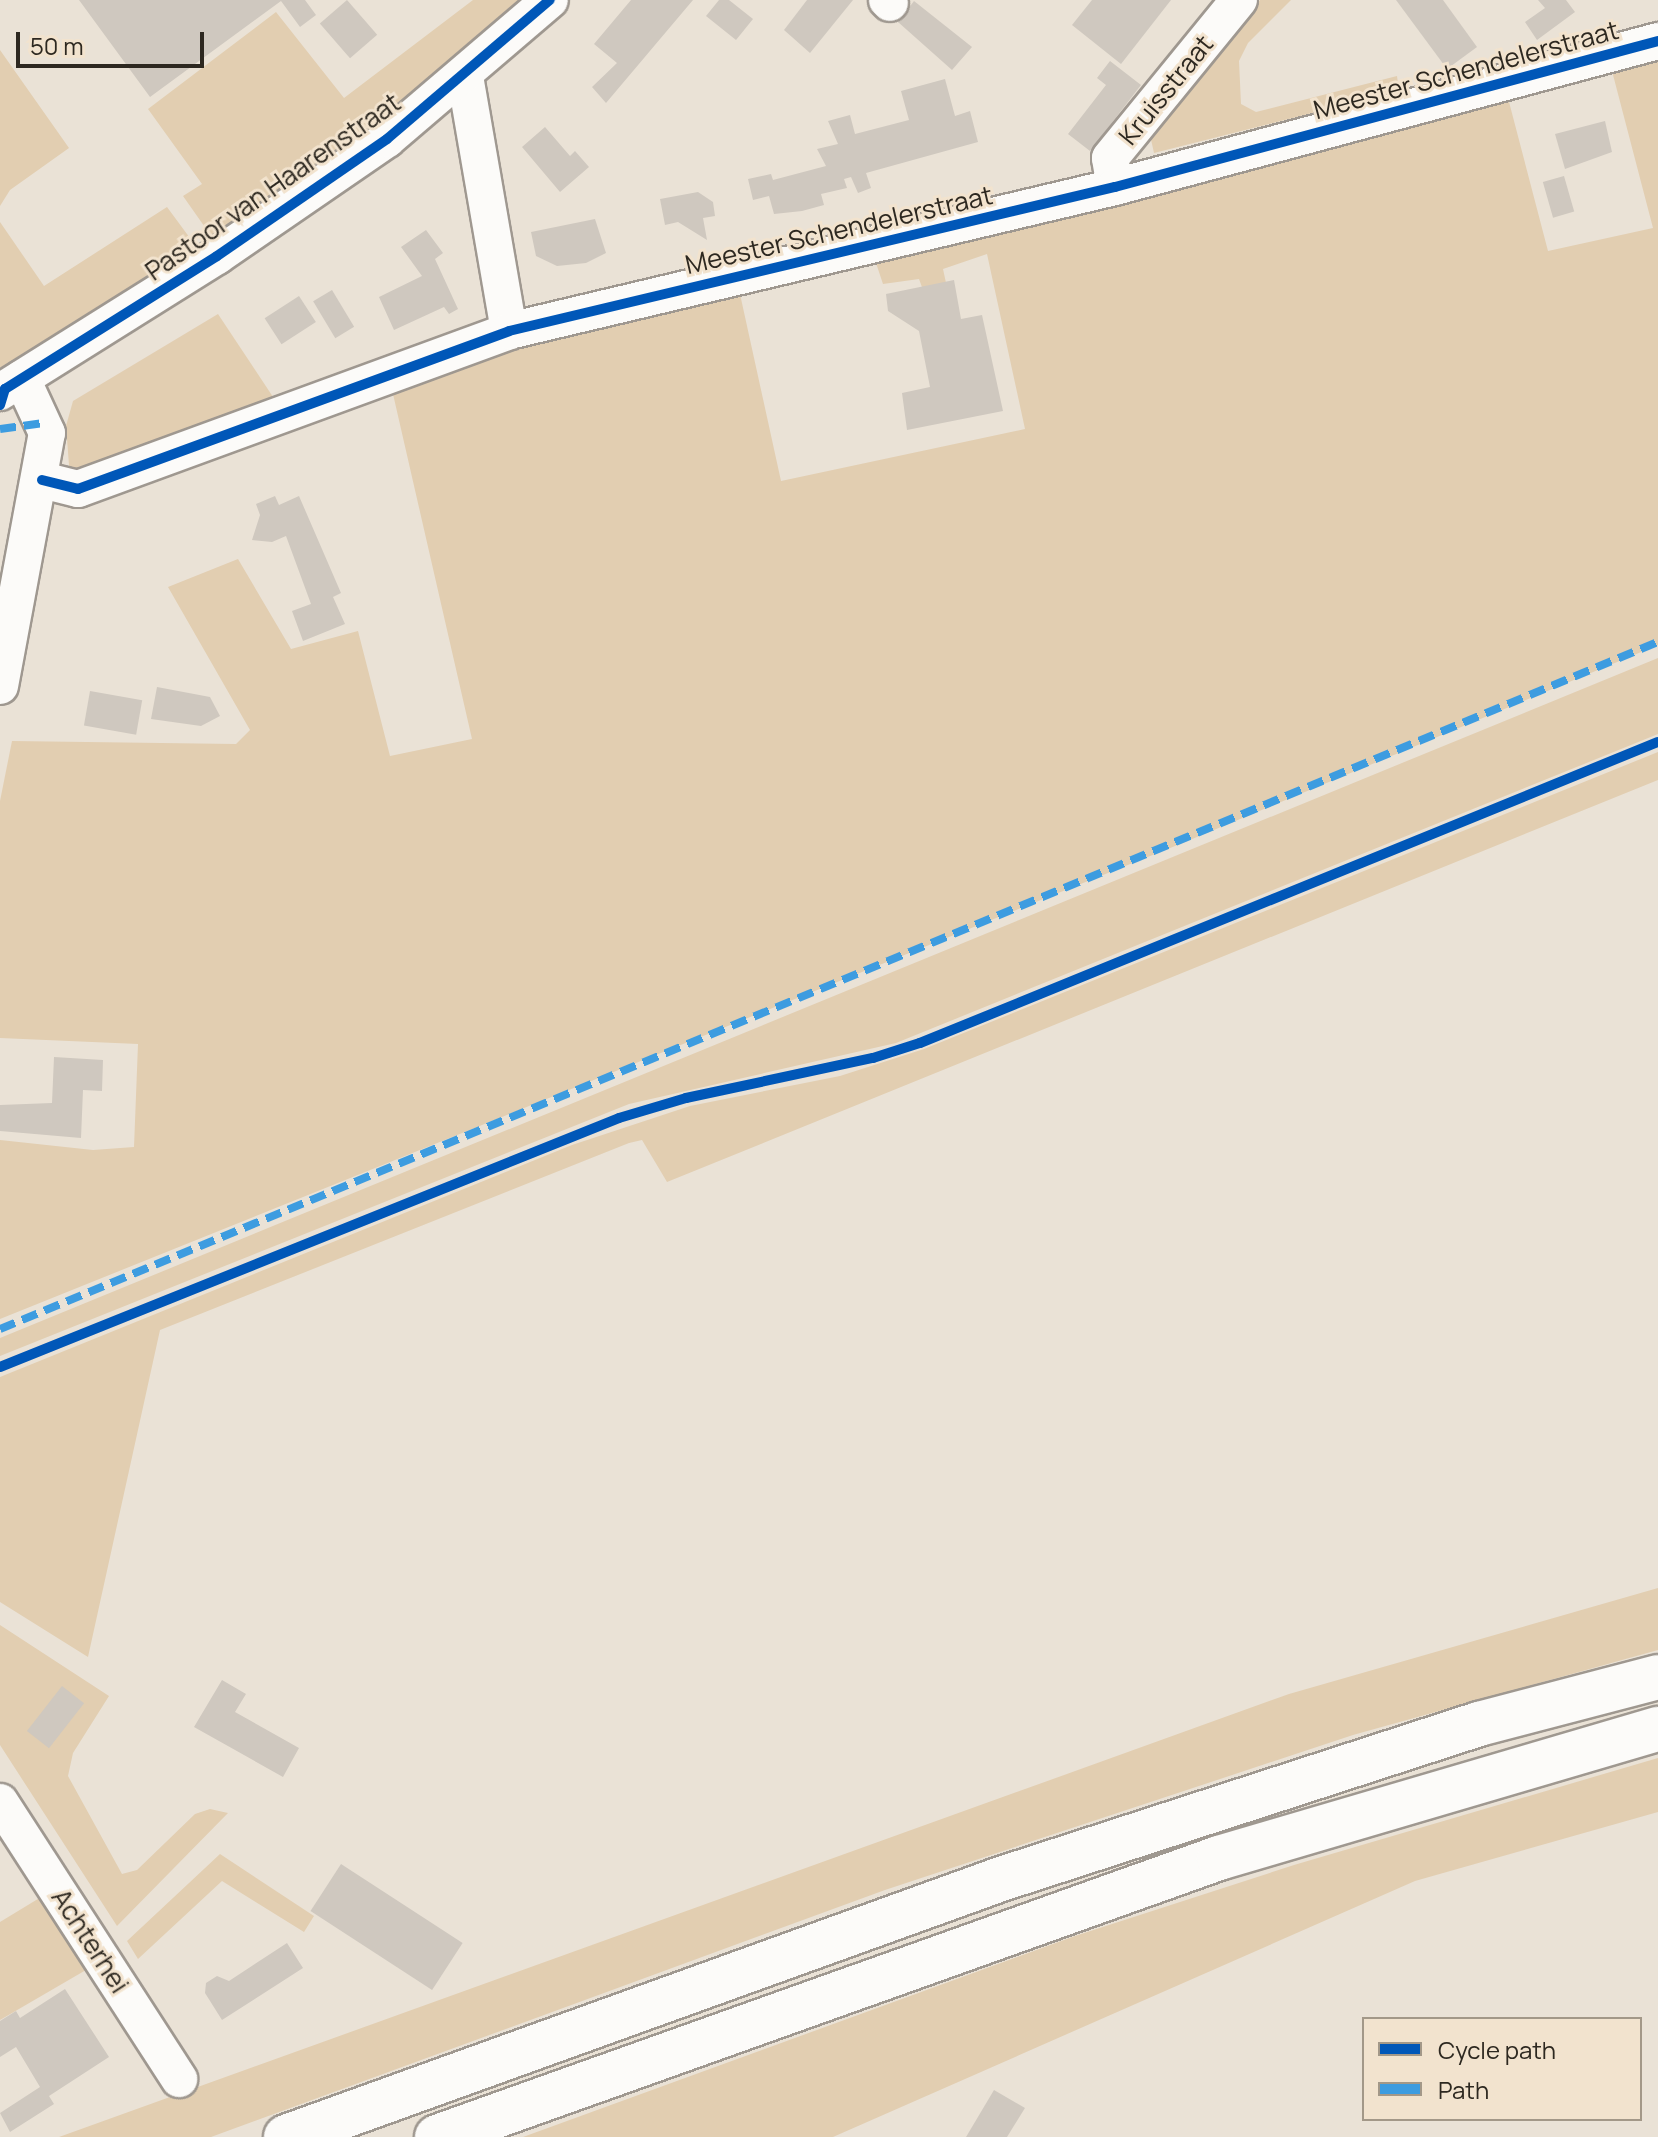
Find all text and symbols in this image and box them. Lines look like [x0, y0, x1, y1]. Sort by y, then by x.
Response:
street label: Meester Schendelerstraat [1310, 14, 1622, 126]
scale bar [20, 16, 208, 66]
text: 50 m [30, 29, 84, 62]
street label: Kruisstraat [1112, 29, 1220, 151]
street label: Pastoor van Haarenstraat [139, 87, 407, 287]
street label: Meester Schendelerstraat [682, 179, 996, 281]
street label: Achterhei [45, 1883, 135, 1999]
legend [1362, 2017, 1642, 2121]
text: Cycle path [1438, 2033, 1556, 2066]
text: Path [1438, 2073, 1489, 2106]

